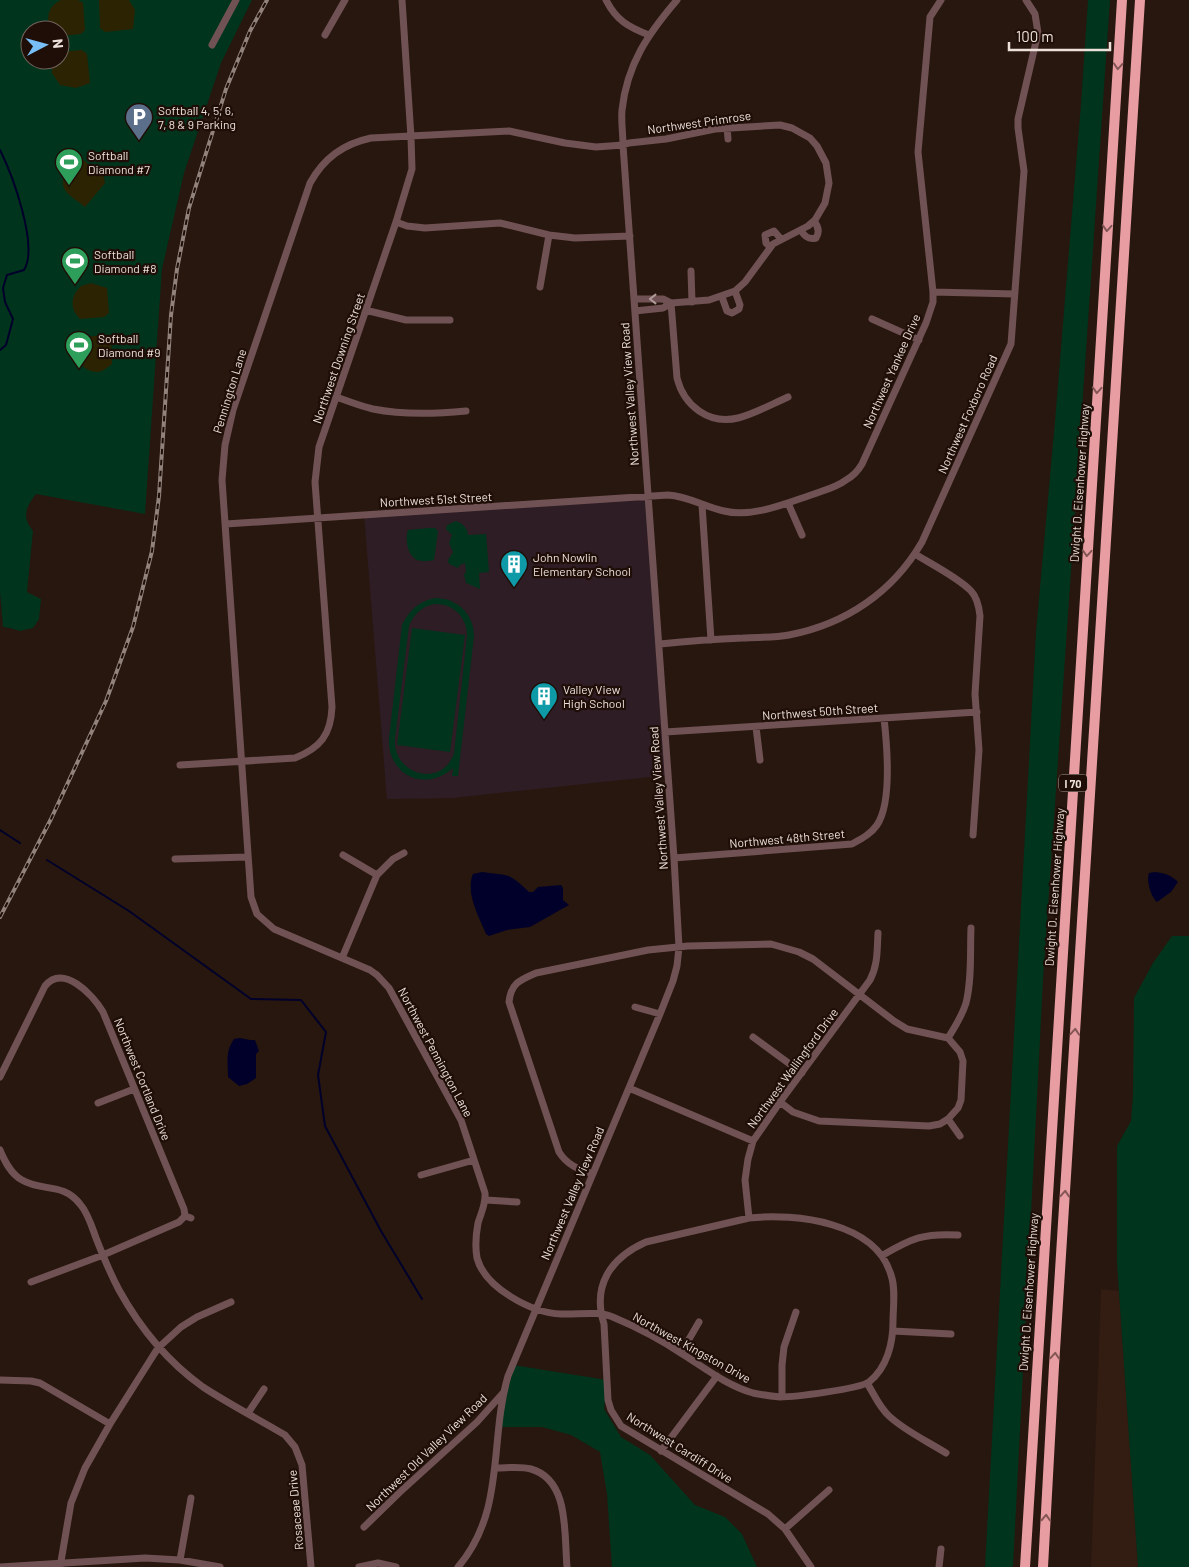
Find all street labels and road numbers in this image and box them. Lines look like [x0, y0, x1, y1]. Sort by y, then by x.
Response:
street label: Northwest Primrose [646, 108, 752, 136]
street label: Northwest Downing Street [309, 291, 367, 425]
street label: Northwest Yankee Drive [859, 312, 923, 430]
street label: Northwest Valley View Road [617, 322, 641, 466]
street label: Pennington Lane [210, 347, 248, 435]
street label: Northwest Foxboro Road [934, 352, 1000, 476]
street label: Dwight D. Eisenhower Highway [1066, 403, 1092, 563]
street label: Northwest 51st Street [379, 489, 493, 509]
street label: Northwest 50th Street [762, 700, 878, 722]
street label: Northwest Valley View Road [646, 726, 670, 870]
road number: I 70 [1059, 774, 1087, 791]
street label: Dwight D. Eisenhower Highway [1041, 807, 1067, 967]
street label: Northwest 48th Street [729, 826, 845, 850]
street label: Northwest Pennington Lane [396, 985, 476, 1119]
street label: Northwest Wallingford Drive [744, 1005, 840, 1131]
street label: Northwest Cortland Drive [112, 1016, 174, 1142]
street label: Northwest Valley View Road [538, 1124, 606, 1262]
street label: Dwight D. Eisenhower Highway [1015, 1212, 1041, 1372]
street label: Northwest Kingston Drive [631, 1309, 753, 1385]
street label: Northwest Old Valley View Road [363, 1390, 489, 1514]
street label: Northwest Cardiff Drive [625, 1409, 735, 1485]
street label: Rosaceae Drive [285, 1470, 305, 1550]

